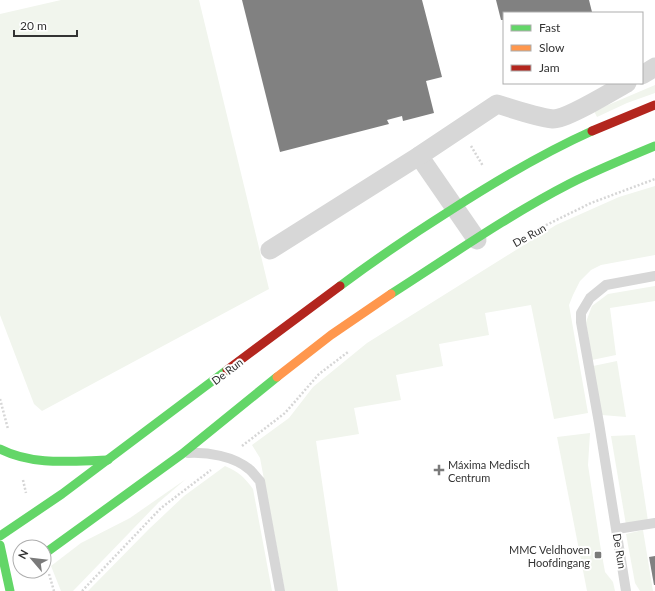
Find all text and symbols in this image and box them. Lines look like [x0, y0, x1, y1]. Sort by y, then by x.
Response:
scale bar [14, 12, 77, 38]
legend [503, 12, 643, 84]
text: 20 m [20, 18, 47, 33]
text: Fast [539, 20, 561, 35]
text: Slow [539, 40, 565, 55]
text: Jam [539, 60, 560, 75]
street label: De Run [510, 221, 548, 249]
street label: De Run [209, 355, 245, 387]
place label: Máxima Medisch Centrum [448, 458, 530, 484]
marker: Máxima Medisch Centrum [433, 464, 445, 476]
street label: De Run [611, 532, 629, 570]
north arrow [12, 539, 52, 579]
place label: MMC Veldhoven Hoofdingang [509, 543, 590, 569]
text: N [15, 547, 30, 561]
marker: MMC Veldhoven Hoofdingang [593, 550, 603, 560]

